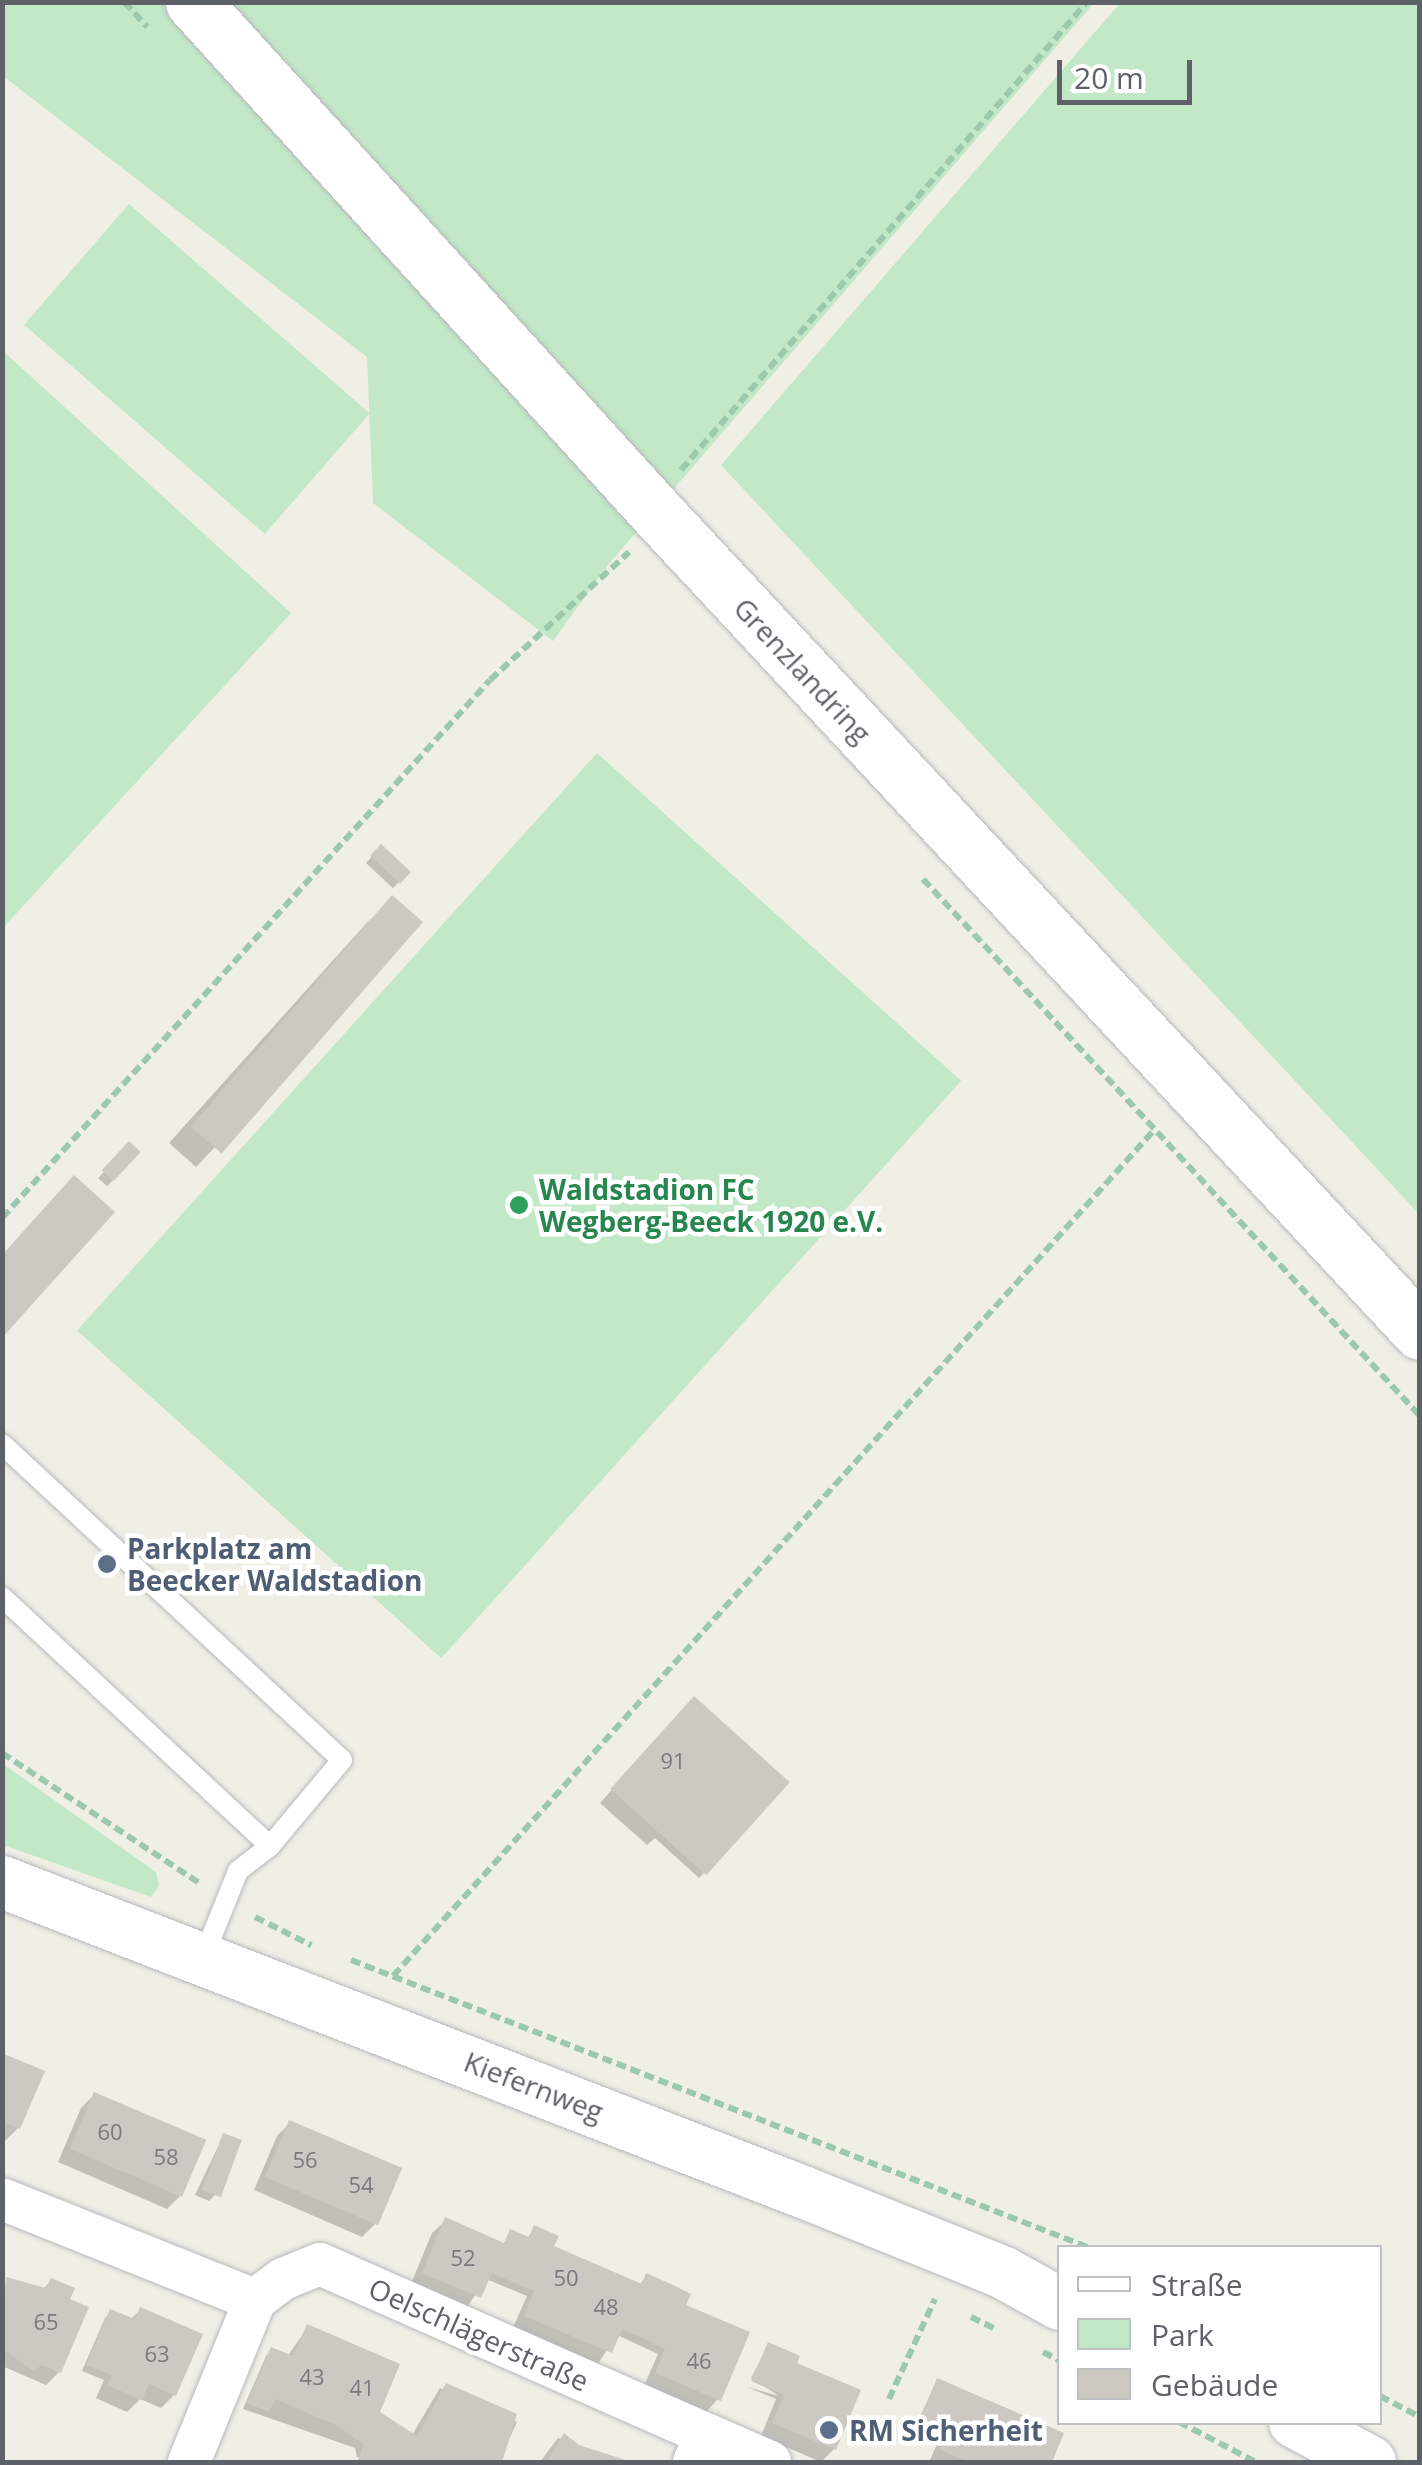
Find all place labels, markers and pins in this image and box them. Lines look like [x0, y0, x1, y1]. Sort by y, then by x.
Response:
place label: Waldstadion FC Wegberg-Beeck 1920 e.V. [539, 1172, 883, 1238]
marker: Waldstadion FC Wegberg-Beeck 1920 e.V. [508, 1194, 530, 1216]
place label: Parkplatz am Beecker Waldstadion [127, 1531, 422, 1597]
marker: Parkplatz am Beecker Waldstadion [96, 1553, 118, 1575]
place label: RM Sicherheit [849, 2413, 1043, 2447]
marker: RM Sicherheit [818, 2419, 840, 2441]

